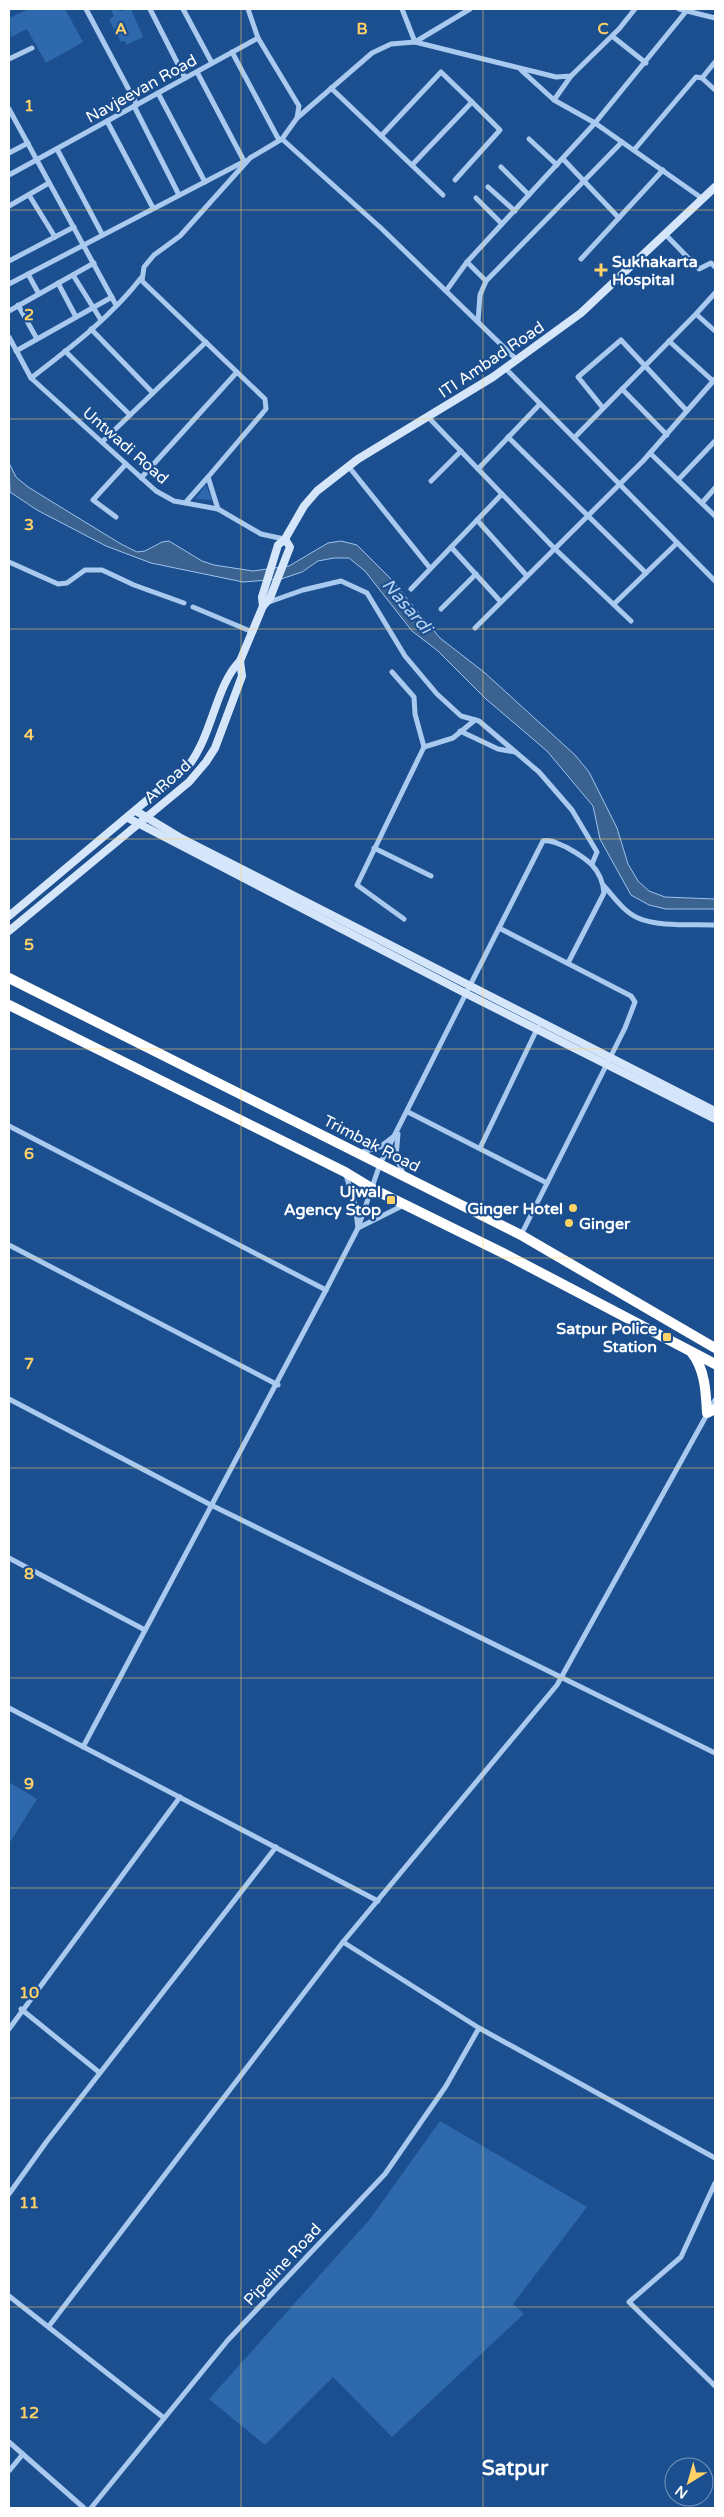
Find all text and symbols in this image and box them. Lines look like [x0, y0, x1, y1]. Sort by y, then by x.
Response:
text: A [115, 19, 127, 39]
text: B [356, 19, 368, 39]
text: C [597, 19, 609, 39]
street label: Navjeevan Road [83, 50, 200, 128]
text: 1 [24, 96, 34, 116]
place label: Sukhakarta Hospital [612, 252, 698, 290]
marker: Sukhakarta Hospital [594, 263, 608, 277]
text: 2 [24, 305, 34, 325]
street label: ITI Ambad Road [435, 317, 548, 403]
street label: Untwadi Road [78, 403, 172, 489]
text: 3 [24, 515, 34, 535]
water label: Nasardi [377, 574, 439, 640]
text: 4 [24, 725, 34, 745]
street label: A Road [140, 755, 195, 808]
text: 5 [24, 935, 34, 955]
street label: Trimbak Road [320, 1111, 423, 1177]
text: 6 [24, 1144, 34, 1164]
place label: Ujwal Agency Stop [284, 1182, 381, 1220]
marker: Ujwal Agency Stop [385, 1194, 397, 1206]
place label: Ginger Hotel [467, 1199, 563, 1219]
marker: Ginger Hotel [567, 1202, 579, 1214]
place label: Ginger [579, 1214, 631, 1234]
marker: Ginger [563, 1217, 575, 1229]
place label: Satpur Police Station [556, 1319, 657, 1357]
marker: Satpur Police Station [661, 1331, 673, 1343]
text: 7 [24, 1354, 34, 1374]
text: 8 [24, 1564, 34, 1584]
text: 9 [24, 1774, 34, 1794]
text: 10 [19, 1983, 39, 2003]
text: 11 [19, 2193, 39, 2213]
street label: Pipeline Road [240, 2220, 326, 2310]
text: 12 [19, 2403, 39, 2423]
district label: Satpur [482, 2456, 549, 2481]
north arrow [664, 2457, 714, 2507]
text: N [672, 2482, 691, 2502]

